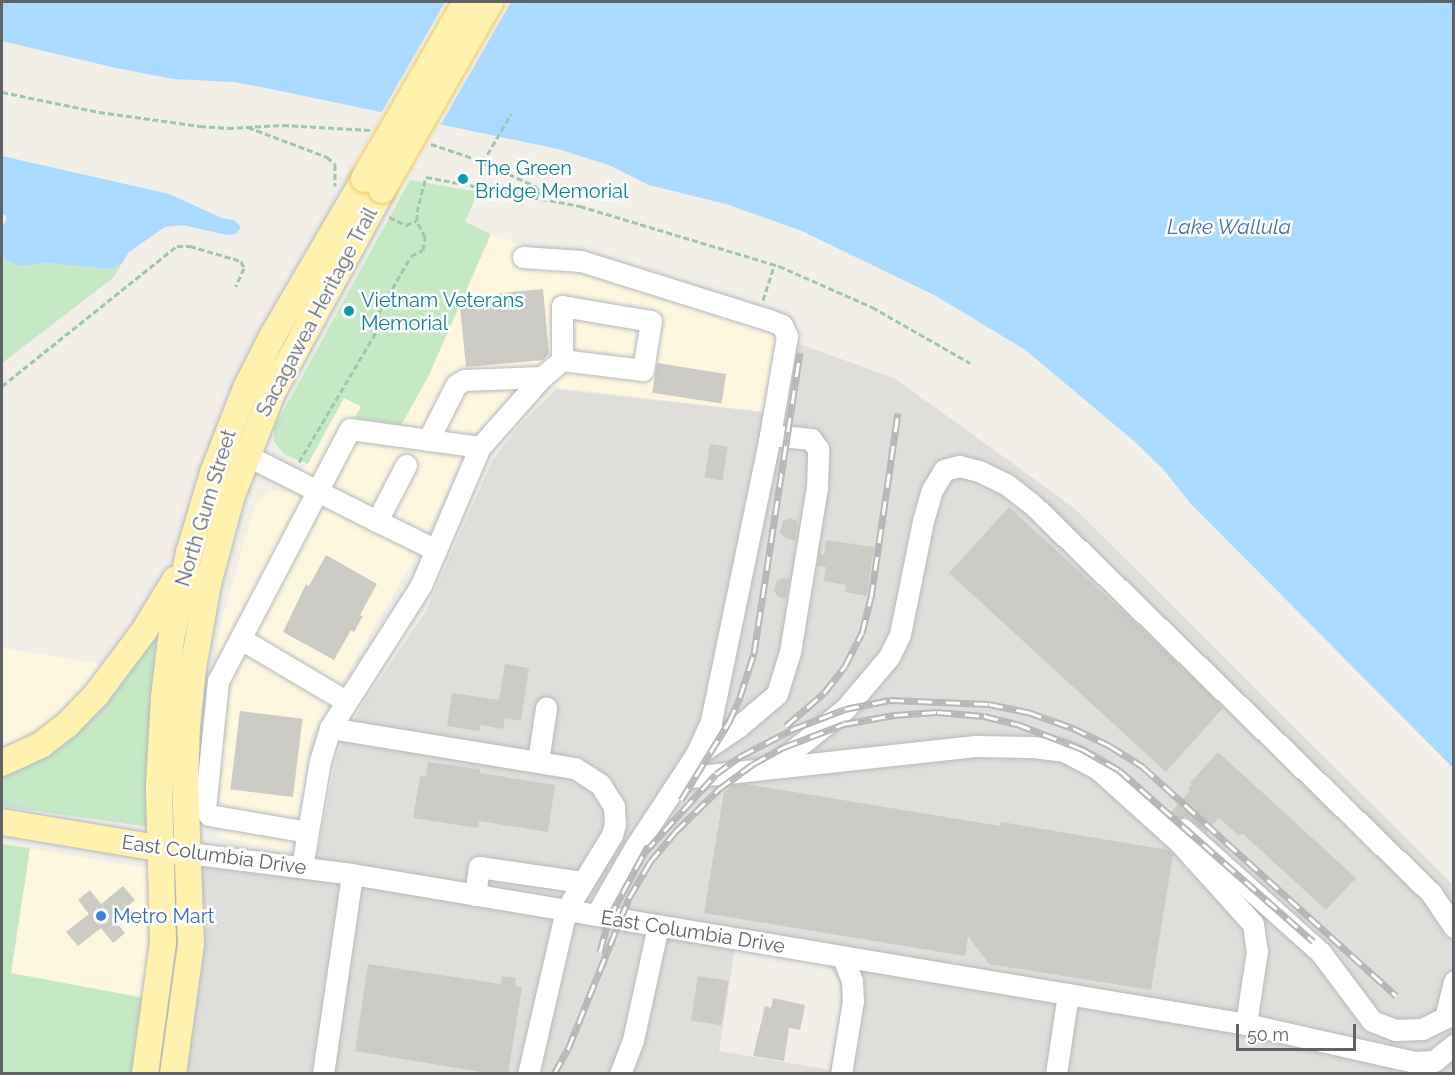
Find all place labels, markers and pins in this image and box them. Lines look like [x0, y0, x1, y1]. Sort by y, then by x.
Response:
place label: The Green Bridge Memorial [475, 156, 628, 203]
marker: The Green Bridge Memorial [456, 172, 470, 186]
place label: Vietnam Veterans Memorial [361, 288, 525, 335]
marker: Vietnam Veterans Memorial [342, 304, 356, 318]
place label: Metro Mart [113, 904, 214, 928]
marker: Metro Mart [94, 909, 108, 923]

